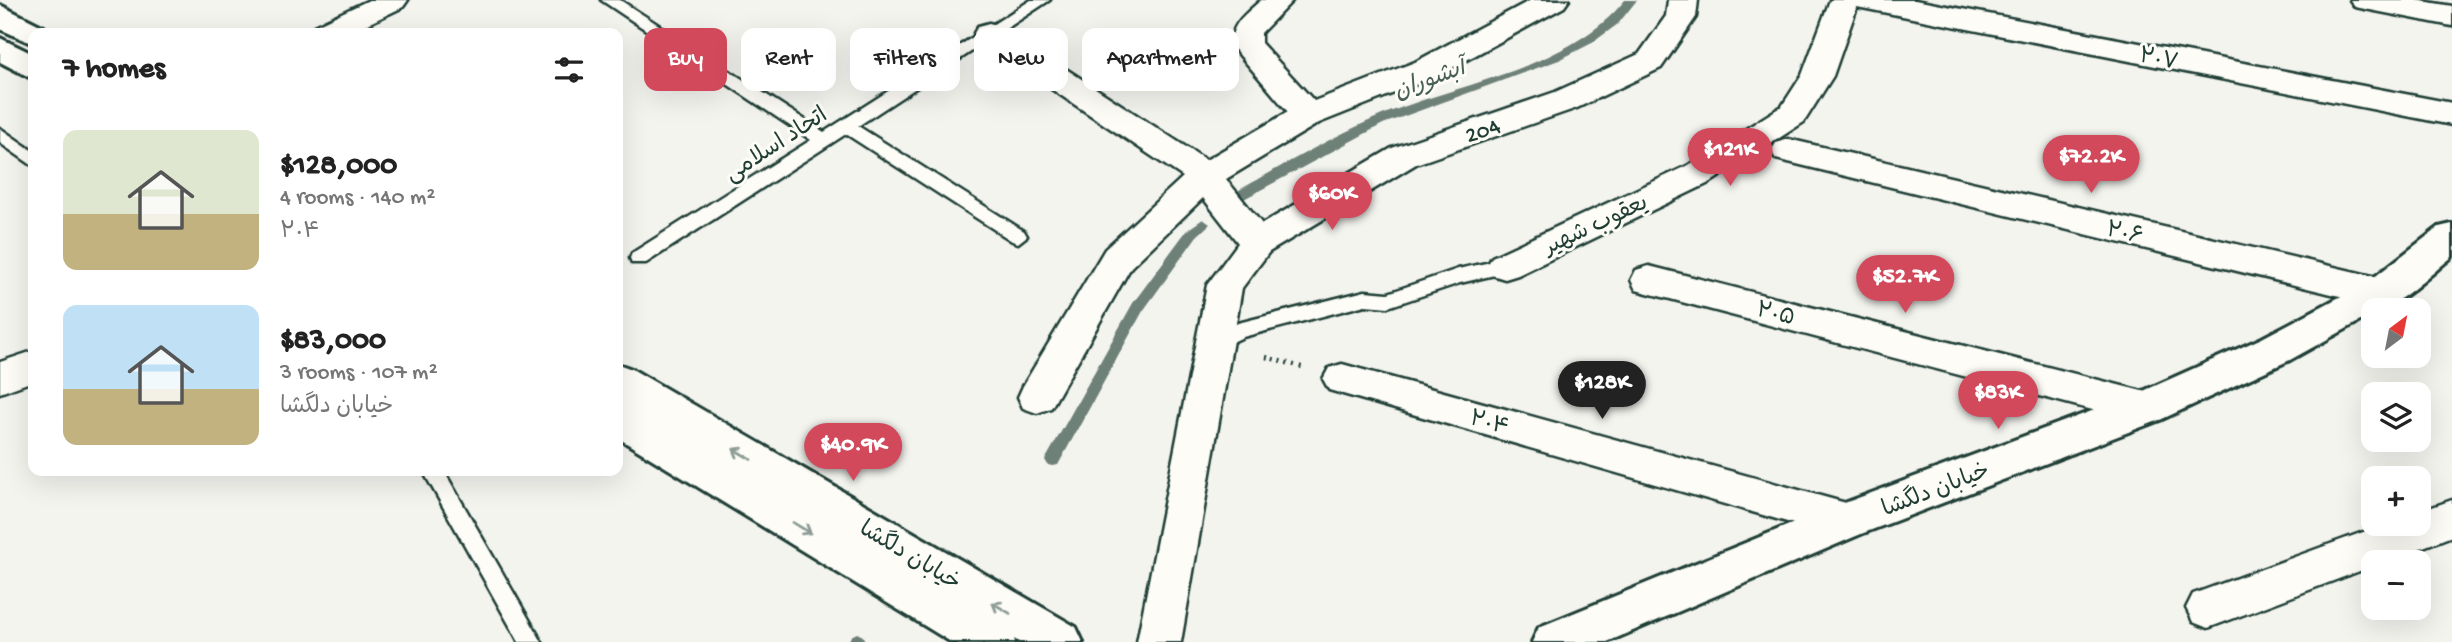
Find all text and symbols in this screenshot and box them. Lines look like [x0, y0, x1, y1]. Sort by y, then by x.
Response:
chip: Buy [644, 28, 727, 91]
chip: Rent [741, 28, 836, 91]
chip: Filters [850, 28, 960, 91]
chip: New [974, 28, 1068, 91]
chip: Apartment [1082, 28, 1239, 91]
street label: ۲۰۷ [2136, 43, 2180, 77]
icon: filters [550, 51, 588, 89]
water label: آبشوران [1390, 52, 1476, 108]
text: 7 homes [63, 53, 165, 88]
street label: اتحاد اسلامی [720, 103, 833, 189]
street label: 204 [1462, 114, 1504, 151]
pin: $121K [1681, 128, 1779, 188]
pin: $72.2K [2034, 136, 2148, 195]
text: $121K [1704, 137, 1756, 164]
text: $72.2K [2059, 144, 2123, 171]
text: $128,000 [280, 150, 397, 185]
icon: home [119, 158, 203, 242]
pin: $60K [1291, 173, 1373, 232]
text: $60K [1308, 181, 1356, 208]
text: 4 rooms · 140 m² [280, 185, 435, 212]
street label: یعقوب شهیر [1538, 190, 1653, 263]
street label: ۲۰۶ [2103, 217, 2145, 252]
text: ۲۰۴ [280, 219, 320, 246]
pin: $52.7K [1848, 256, 1962, 315]
text: $52.7K [1872, 264, 1938, 291]
street label: ۲۰۵ [1753, 298, 1797, 333]
north arrow [2361, 298, 2431, 368]
map controls [2361, 298, 2431, 620]
text: $83,000 [280, 325, 386, 360]
icon: home [119, 333, 203, 417]
text: 3 rooms · 107 m² [280, 360, 438, 387]
pin: $128K [1553, 362, 1651, 421]
text: $128K [1574, 370, 1630, 397]
pin: $83K [1957, 372, 2039, 431]
text: $83K [1974, 380, 2022, 407]
button: layers [2361, 382, 2431, 452]
text: خیابان دلگشا [280, 394, 393, 421]
street label: ۲۰۴ [1466, 406, 1512, 443]
pin: $40.9K [796, 424, 910, 483]
text: $40.9K [820, 432, 886, 459]
one-way arrow [733, 447, 753, 461]
street label: خیابان دلگشا [1877, 456, 1994, 524]
button: + [2361, 466, 2431, 536]
street label: خیابان دلگشا [854, 514, 966, 598]
one-way arrow [792, 522, 812, 536]
button: − [2361, 550, 2431, 620]
one-way arrow [991, 601, 1012, 614]

